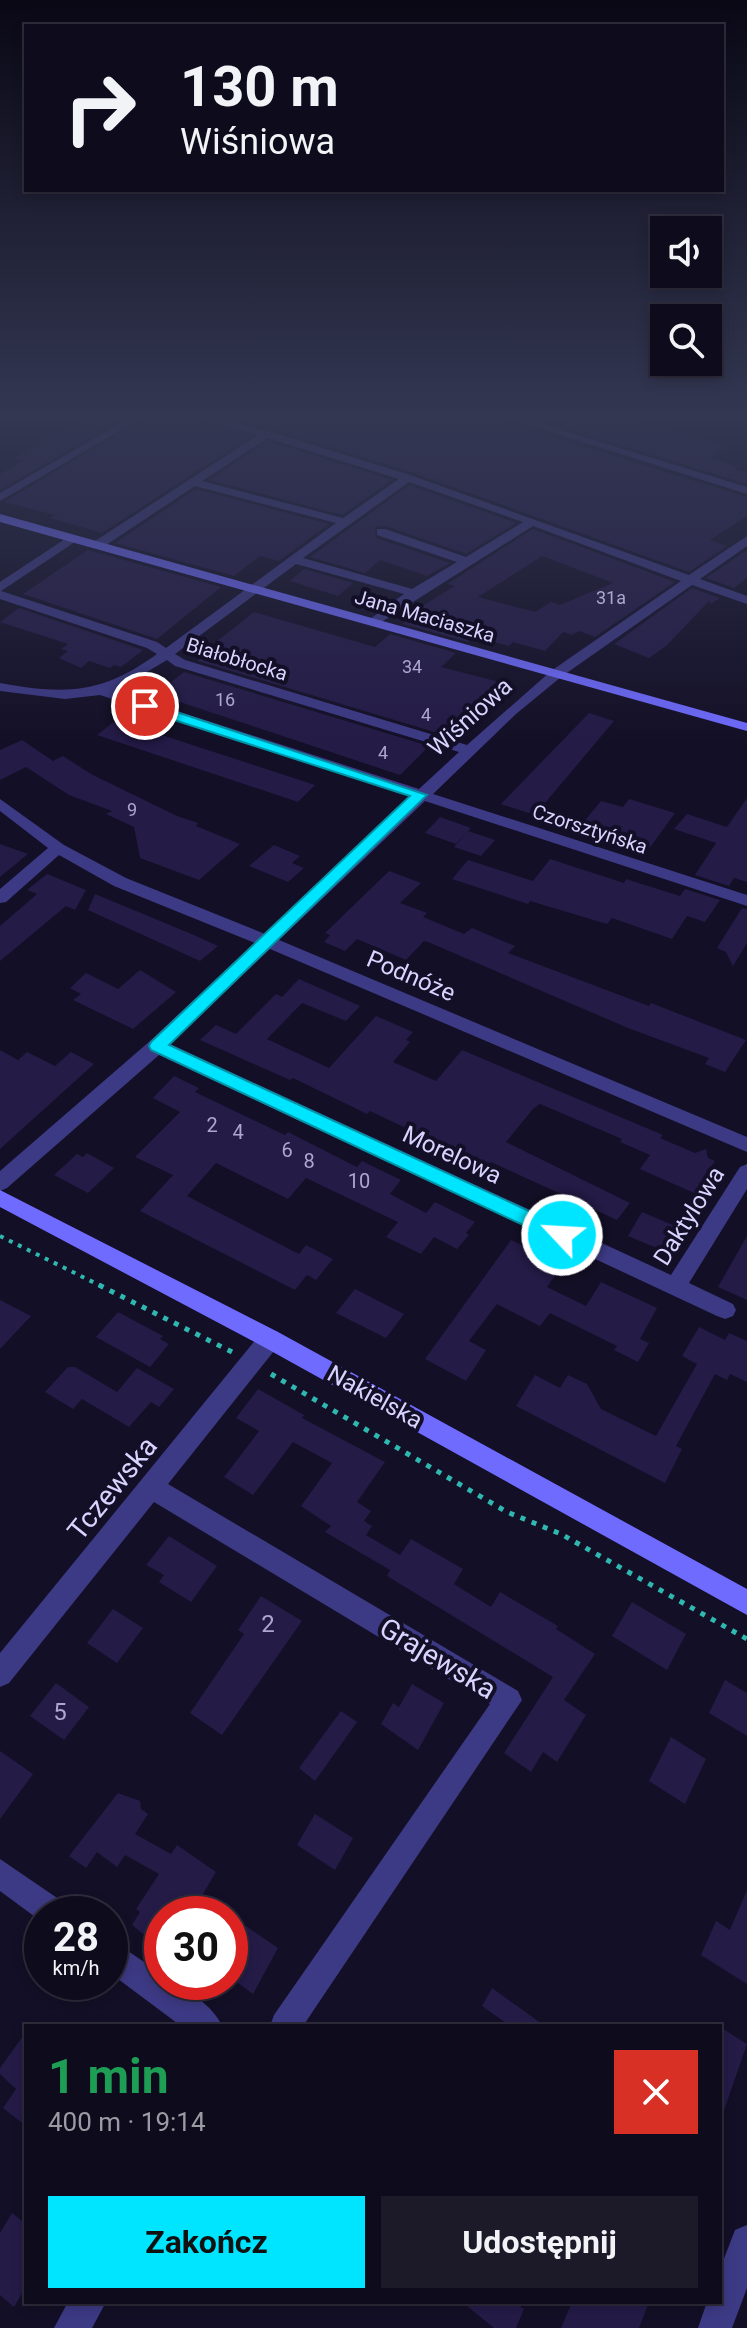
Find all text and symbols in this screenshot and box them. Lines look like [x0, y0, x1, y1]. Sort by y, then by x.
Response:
text: 130 m [180, 54, 339, 120]
icon: right [48, 56, 152, 160]
text: Wiśniowa [180, 121, 335, 163]
map controls [650, 216, 722, 376]
button: sound [650, 216, 722, 288]
button: search [650, 304, 722, 376]
street label: Jana Maciaszka [352, 585, 498, 647]
house number: 31a [596, 587, 626, 608]
street label: Białobłocka [183, 632, 291, 686]
house number: 34 [402, 656, 422, 677]
pin [111, 672, 179, 740]
street label: Wiśniowa [422, 672, 518, 762]
icon: arrive [123, 684, 167, 728]
house number: 16 [215, 689, 235, 710]
house number: 4 [421, 704, 431, 725]
house number: 4 [378, 742, 388, 763]
house number: 9 [127, 799, 137, 820]
street label: Czorsztyńska [529, 799, 651, 859]
street label: Podnóże [363, 945, 459, 1007]
house number: 2 [206, 1113, 218, 1137]
house number: 4 [232, 1120, 244, 1144]
street label: Morelowa [398, 1120, 506, 1190]
house number: 6 [281, 1138, 293, 1162]
house number: 8 [303, 1149, 315, 1173]
street label: Daktylowa [648, 1162, 730, 1270]
house number: 10 [348, 1169, 370, 1193]
position arrow [520, 1193, 604, 1277]
street label: Nakielska [323, 1359, 427, 1435]
street label: Tczewska [61, 1430, 164, 1547]
house number: 2 [261, 1610, 275, 1638]
street label: Grajewska [374, 1611, 502, 1706]
house number: 5 [53, 1698, 67, 1726]
speed limit sign: 30 [144, 1896, 248, 2000]
text: 28 [53, 1914, 99, 1961]
text: km/h [53, 1956, 99, 1980]
text: 1 min [48, 2048, 169, 2105]
button: close [614, 2050, 698, 2134]
text: 400 m · 19:14 [48, 2107, 206, 2137]
button: Zakończ [48, 2196, 365, 2288]
button: Udostępnij [381, 2196, 698, 2288]

